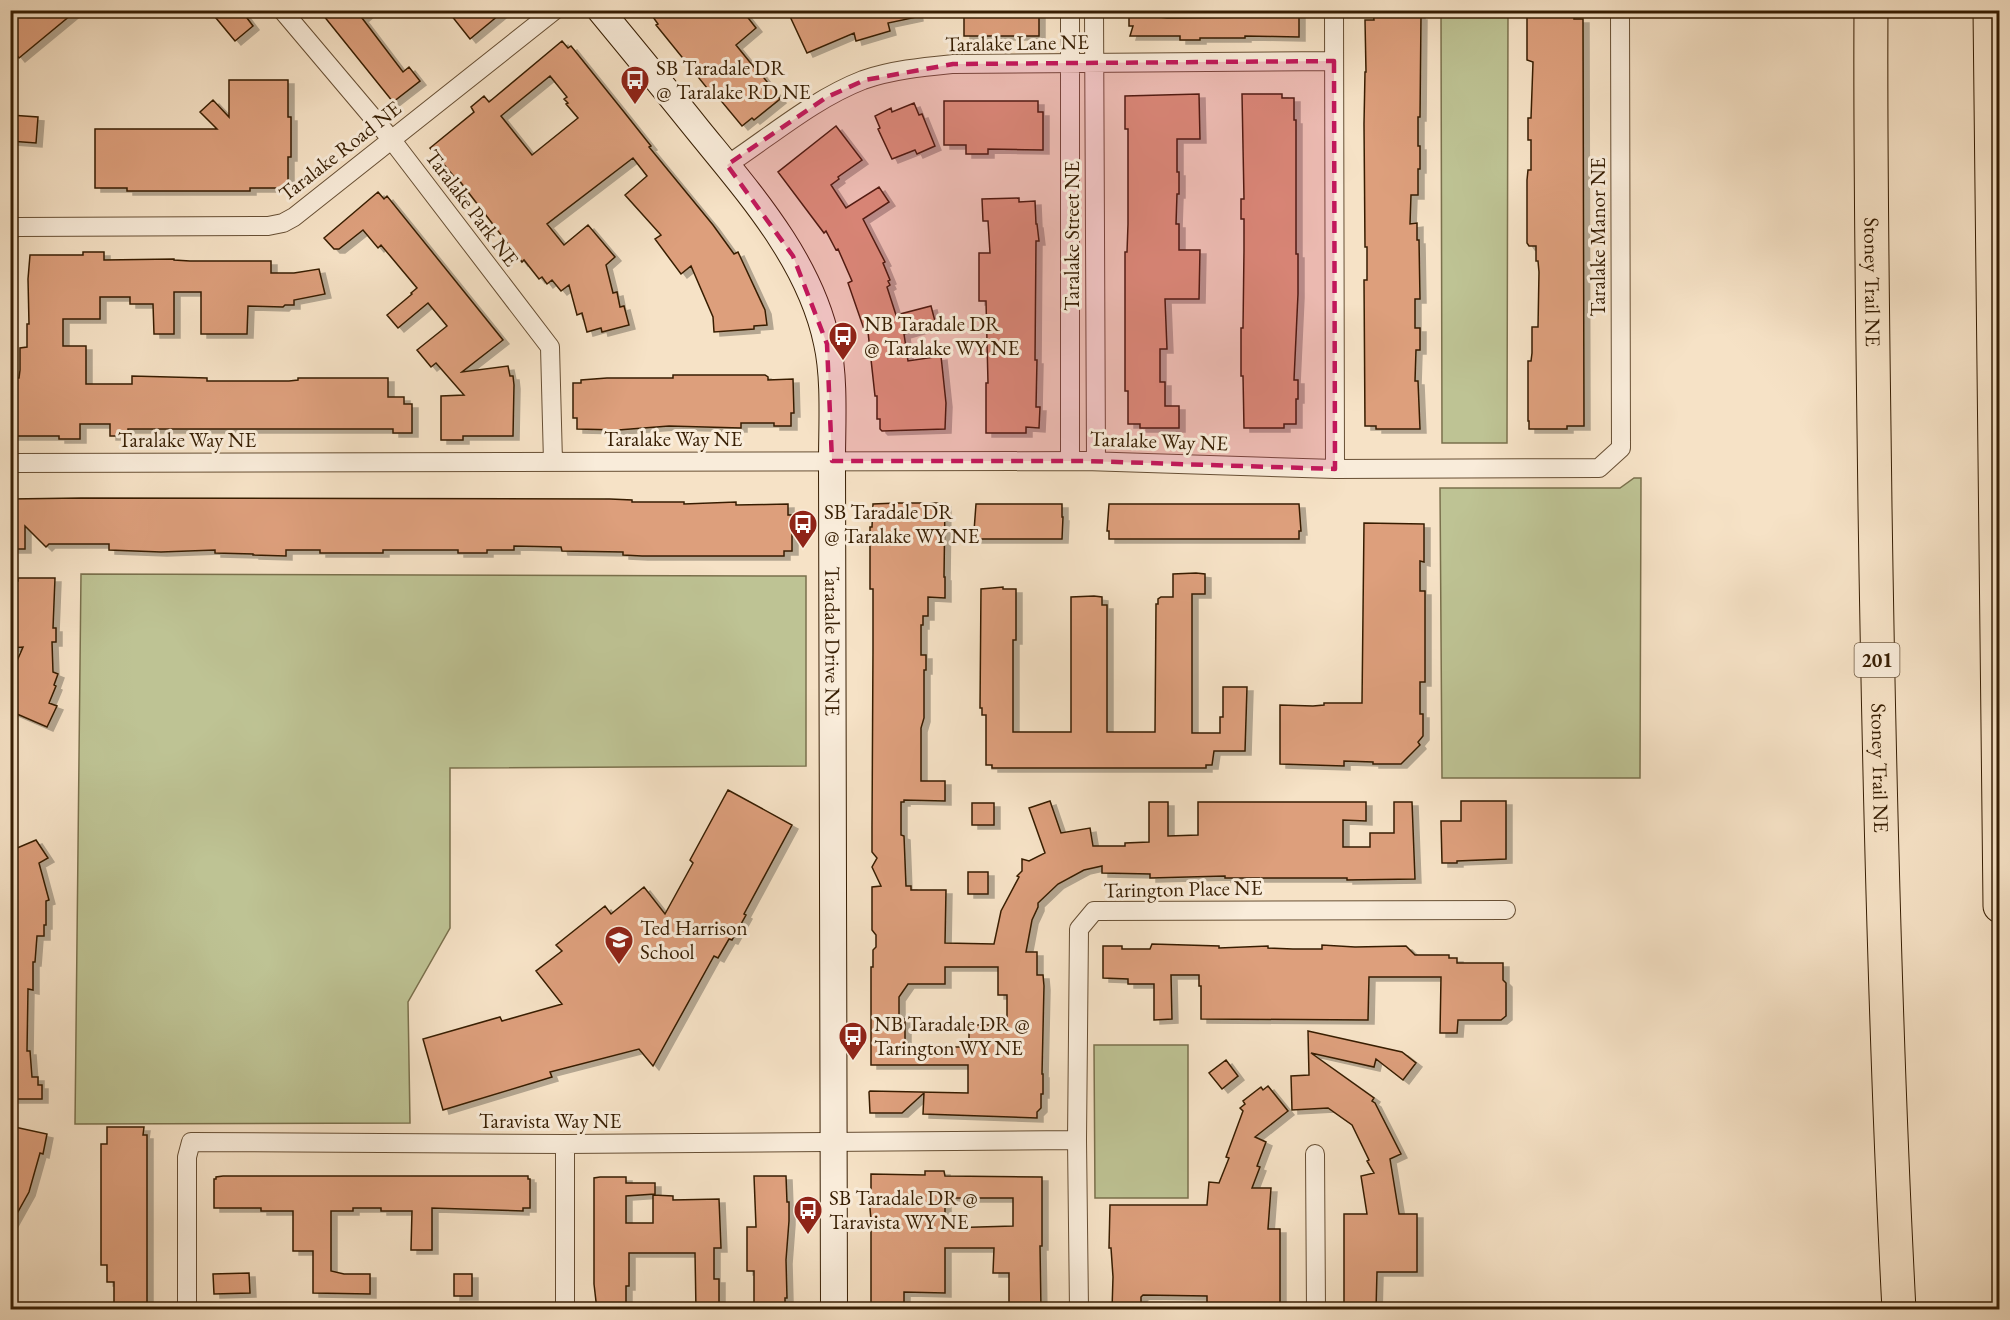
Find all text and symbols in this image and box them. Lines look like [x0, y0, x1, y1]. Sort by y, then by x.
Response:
street label: Taralake Lane NE [945, 28, 1089, 57]
place label: SB Taradale DR @ Taralake RD NE [656, 54, 811, 105]
bus stop icon: SB Taradale DR @ Taralake RD NE [619, 64, 651, 106]
street label: Taralake Road NE [273, 94, 406, 207]
street label: Taralake Park NE [420, 144, 525, 272]
street label: Taralake Manor NE [1584, 157, 1611, 317]
street label: Taralake Street NE [1058, 161, 1085, 311]
street label: Stoney Trail NE [1858, 217, 1887, 347]
place label: NB Taradale DR @ Taralake WY NE [864, 310, 1019, 361]
bus stop icon: NB Taradale DR @ Taralake WY NE [827, 320, 859, 362]
street label: Taralake Way NE [604, 425, 742, 452]
street label: Taralake Way NE [1089, 425, 1229, 456]
street label: Taralake Way NE [118, 426, 256, 453]
place label: SB Taradale DR @ Taralake WY NE [824, 498, 979, 549]
bus stop icon: SB Taradale DR @ Taralake WY NE [787, 508, 819, 550]
street label: Taradale Drive NE [819, 566, 847, 716]
road number: 201 [1854, 643, 1900, 677]
street label: Stoney Trail NE [1865, 703, 1895, 833]
street label: Tarington Place NE [1103, 874, 1263, 903]
place label: Ted Harrison School [640, 914, 748, 965]
school or university icon: Ted Harrison School [603, 924, 635, 966]
place label: NB Taradale DR @ Tarington WY NE [874, 1010, 1030, 1061]
bus stop icon: NB Taradale DR @ Tarington WY NE [837, 1020, 869, 1062]
street label: Taravista Way NE [479, 1107, 621, 1134]
place label: SB Taradale DR @ Taravista WY NE [829, 1184, 978, 1235]
bus stop icon: SB Taradale DR @ Taravista WY NE [792, 1194, 824, 1236]

